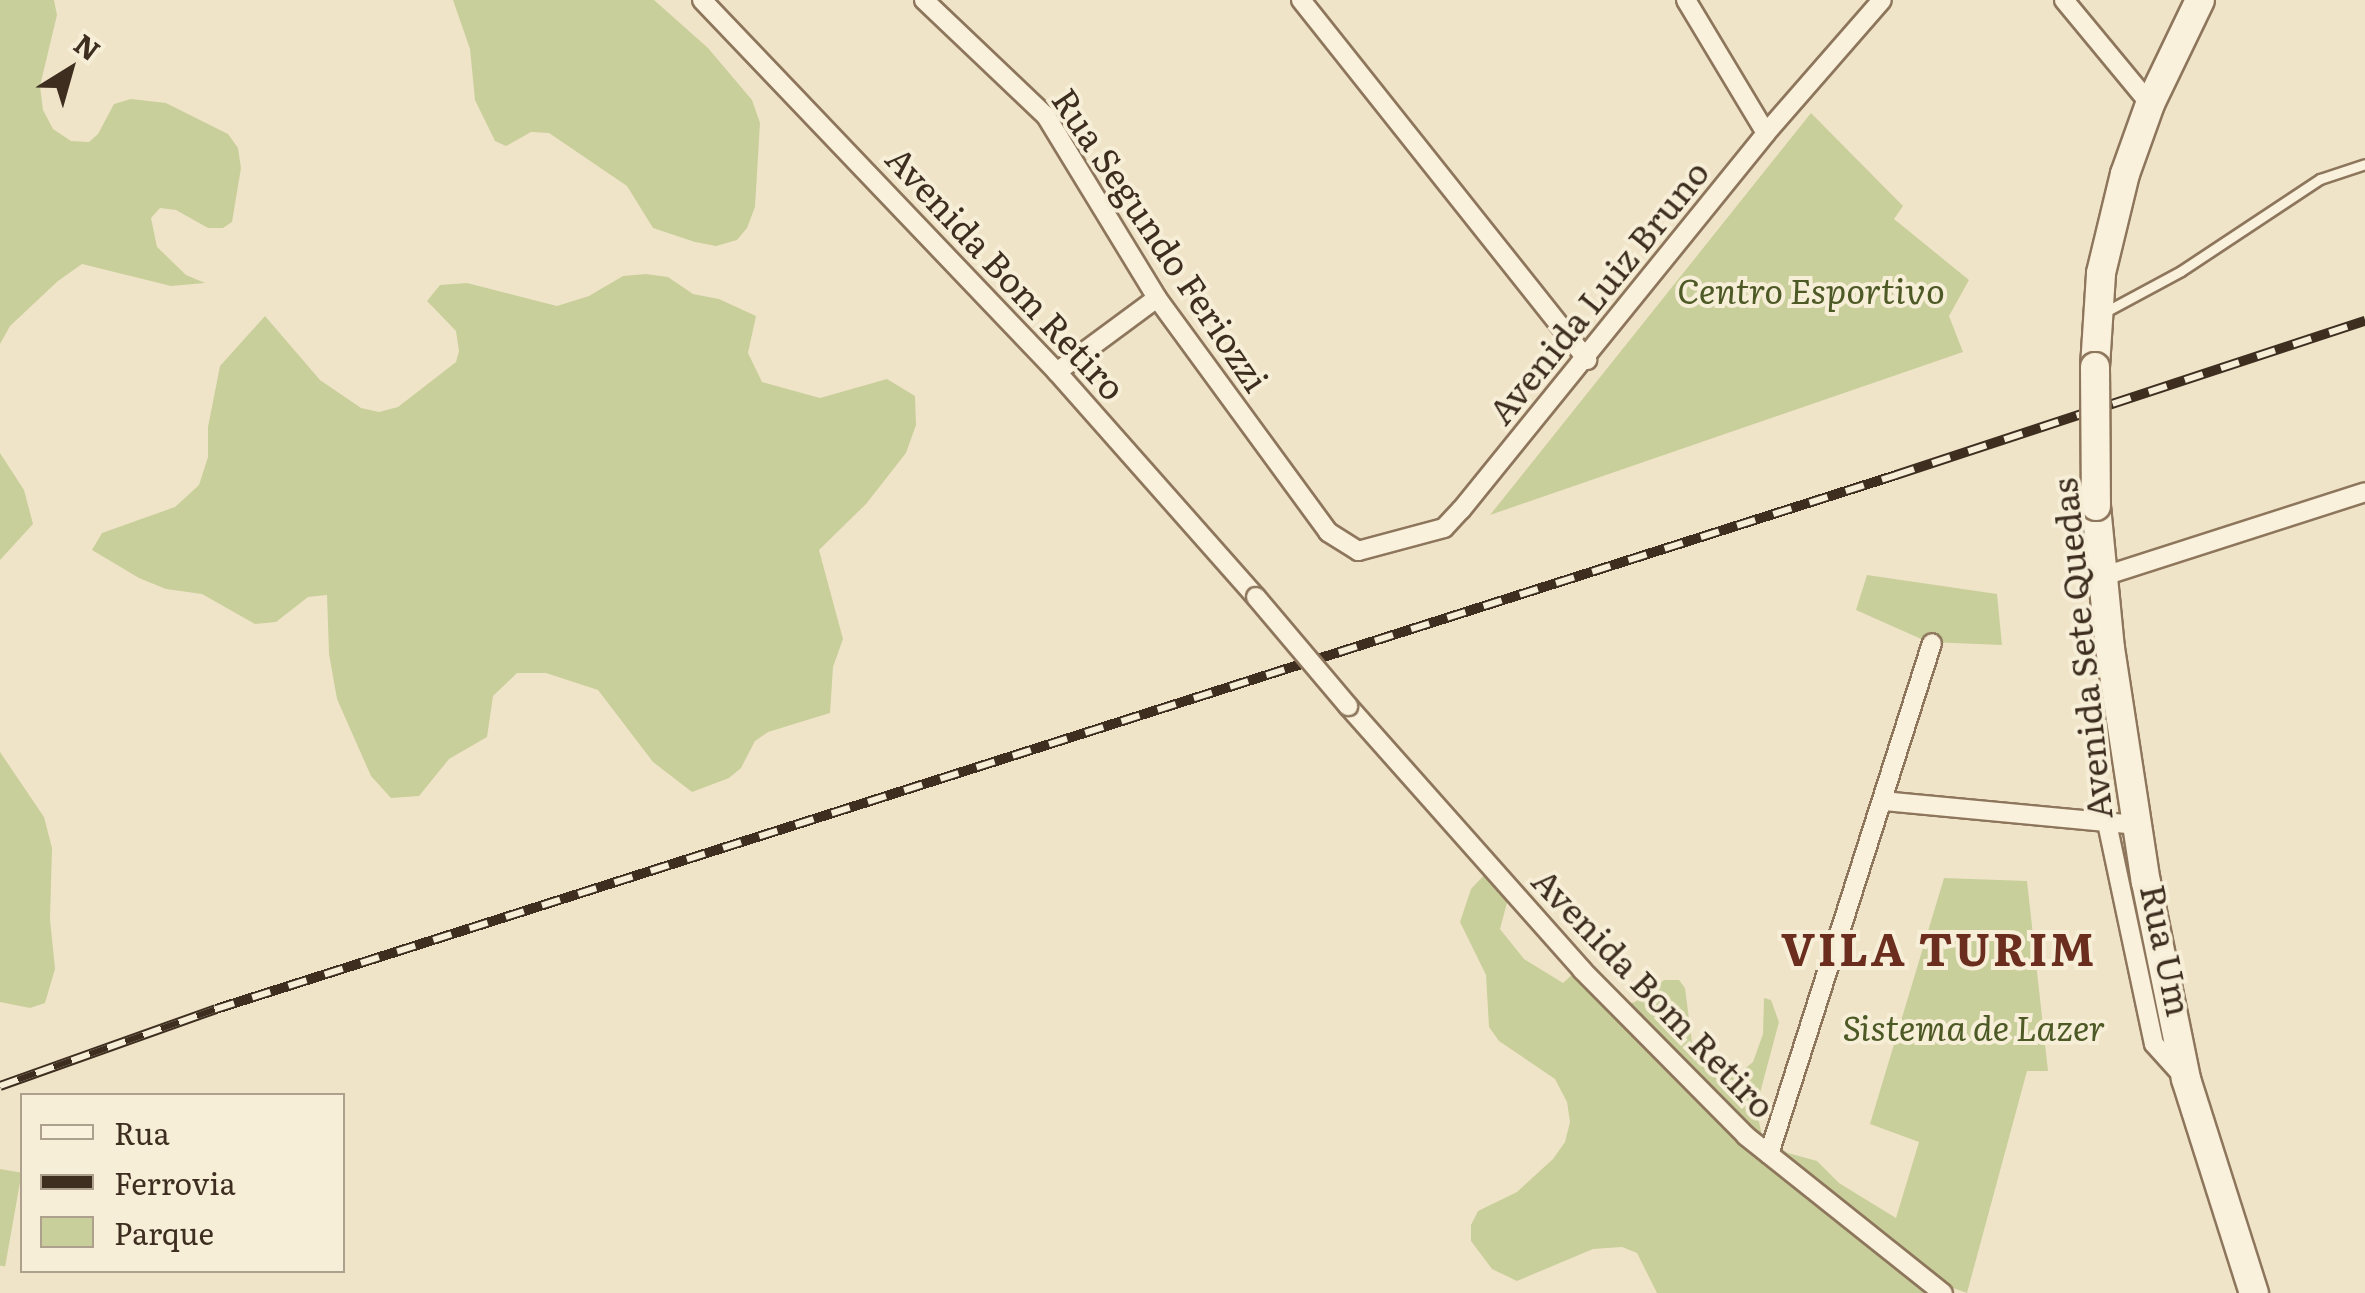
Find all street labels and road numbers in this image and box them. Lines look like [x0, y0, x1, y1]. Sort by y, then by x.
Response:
street label: Rua Segundo Feriozzi [1045, 80, 1279, 398]
street label: Avenida Bom Retiro [879, 137, 1135, 407]
street label: Avenida Luiz Bruno [1478, 151, 1716, 431]
street label: Avenida Sete Quedas [2041, 476, 2119, 822]
street label: Avenida Bom Retiro [1525, 858, 1785, 1126]
street label: Rua Um [2134, 880, 2202, 1020]

